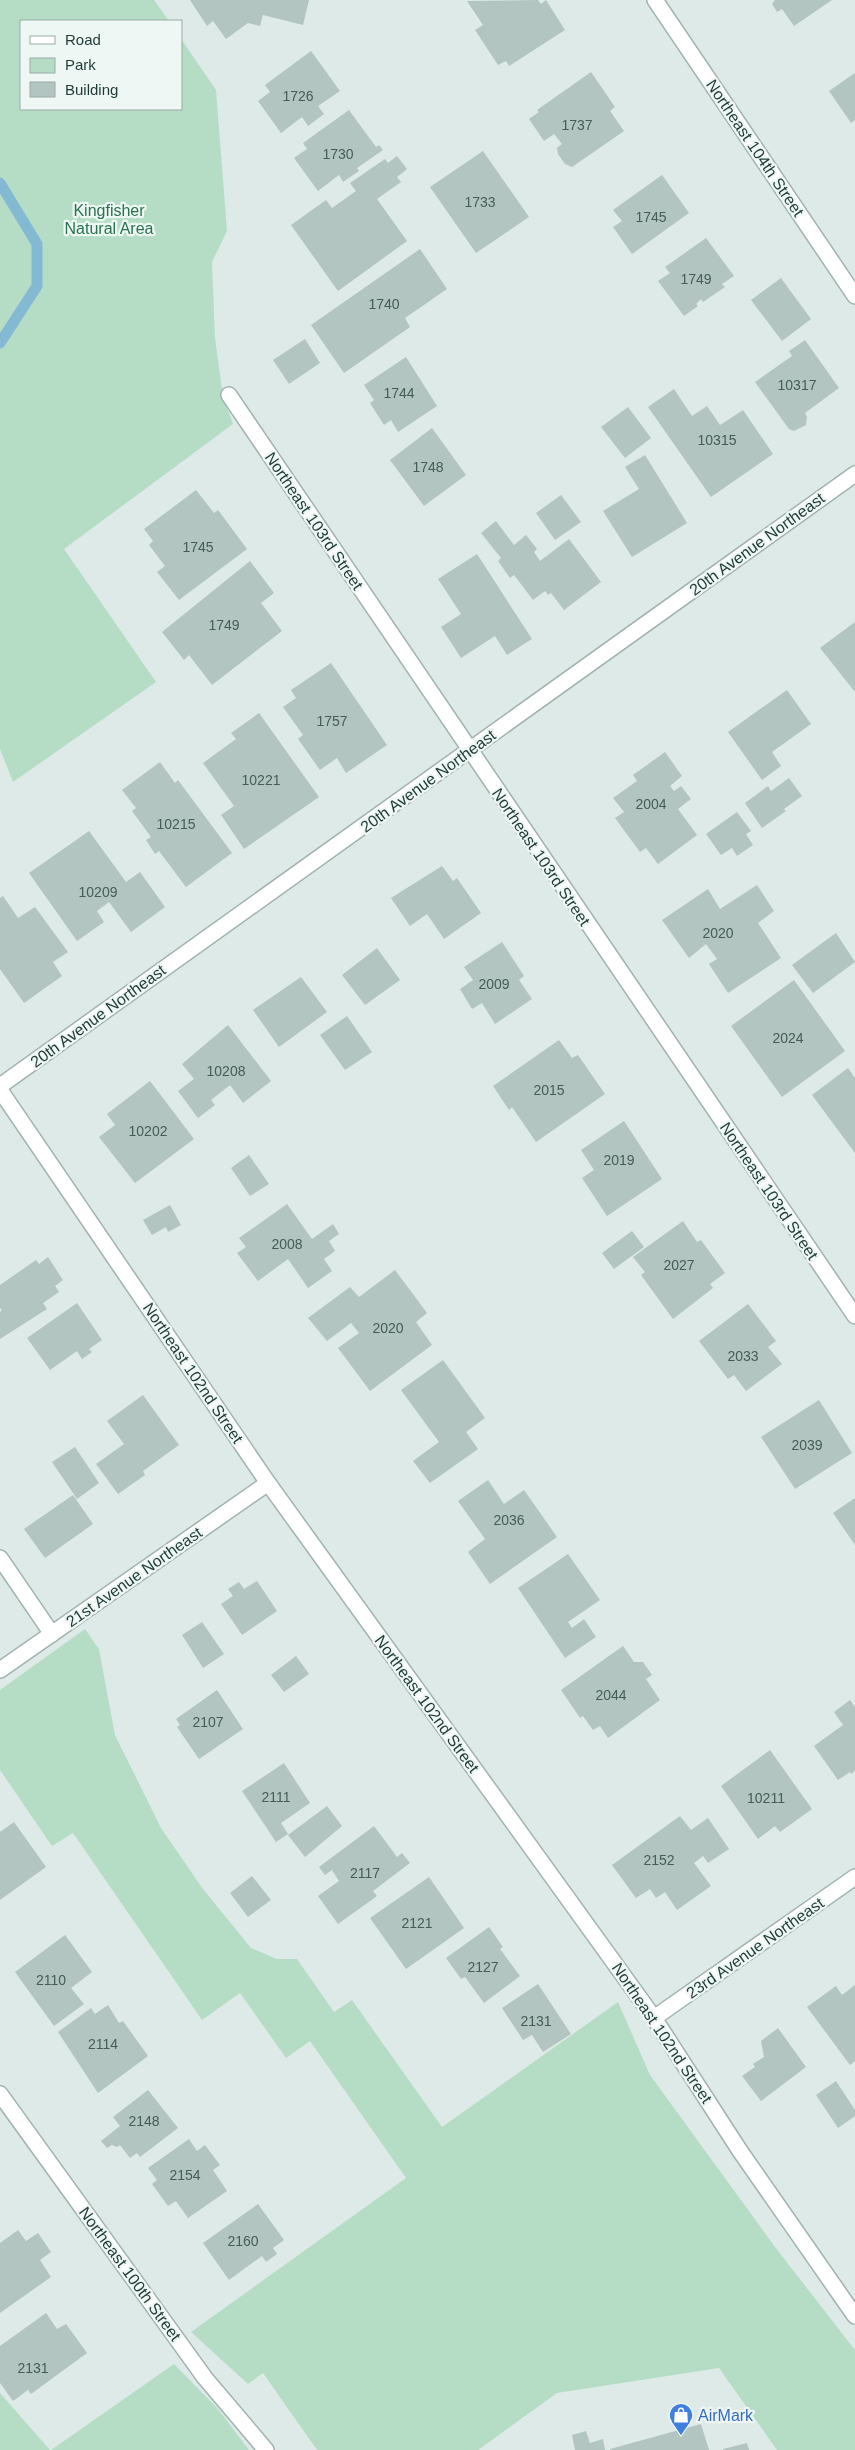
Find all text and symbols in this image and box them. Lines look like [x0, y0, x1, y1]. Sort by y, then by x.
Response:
legend [20, 20, 182, 110]
text: Road [65, 31, 101, 48]
text: Park [65, 56, 96, 73]
street label: Northeast 104th Street [703, 77, 807, 220]
text: Building [65, 81, 118, 98]
house number: 1726 [282, 88, 314, 104]
house number: 1737 [561, 117, 593, 133]
house number: 1730 [322, 146, 354, 162]
house number: 1733 [464, 194, 496, 210]
park label: Kingfisher Natural Area [65, 202, 154, 237]
house number: 1745 [635, 209, 667, 225]
house number: 1749 [680, 271, 712, 287]
house number: 1740 [368, 296, 400, 312]
house number: 10317 [778, 377, 817, 393]
house number: 1744 [383, 385, 415, 401]
house number: 10315 [698, 432, 737, 448]
street label: Northeast 103rd Street [262, 449, 367, 593]
house number: 1748 [412, 459, 444, 475]
street label: 20th Avenue Northeast [686, 489, 828, 599]
house number: 1745 [182, 539, 214, 555]
house number: 1749 [208, 617, 240, 633]
house number: 1757 [316, 713, 348, 729]
street label: 20th Avenue Northeast [357, 726, 499, 836]
house number: 10221 [242, 772, 281, 788]
street label: Northeast 103rd Street [489, 785, 594, 929]
house number: 2004 [635, 796, 667, 812]
house number: 10215 [157, 816, 196, 832]
house number: 10209 [79, 884, 118, 900]
house number: 2020 [702, 925, 734, 941]
street label: 20th Avenue Northeast [27, 961, 169, 1071]
house number: 2009 [478, 976, 510, 992]
house number: 2024 [772, 1030, 804, 1046]
house number: 10208 [207, 1063, 246, 1079]
house number: 2015 [533, 1082, 565, 1098]
street label: Northeast 103rd Street [717, 1119, 822, 1263]
house number: 10202 [129, 1123, 168, 1139]
house number: 2019 [603, 1152, 635, 1168]
house number: 2008 [271, 1236, 303, 1252]
house number: 2027 [663, 1257, 695, 1273]
street label: Northeast 102nd Street [140, 1300, 247, 1447]
house number: 2020 [372, 1320, 404, 1336]
house number: 2033 [727, 1348, 759, 1364]
house number: 2039 [791, 1437, 823, 1453]
house number: 2036 [493, 1512, 525, 1528]
street label: 21st Avenue Northeast [63, 1523, 206, 1630]
street label: Northeast 102nd Street [372, 1632, 483, 1776]
house number: 2044 [595, 1687, 627, 1703]
house number: 2107 [192, 1714, 224, 1730]
house number: 2111 [261, 1789, 291, 1805]
house number: 10211 [747, 1790, 785, 1806]
house number: 2152 [643, 1852, 675, 1868]
house number: 2117 [350, 1865, 380, 1881]
street label: 23rd Avenue Northeast [683, 1894, 827, 2002]
house number: 2121 [401, 1915, 433, 1931]
house number: 2127 [467, 1959, 499, 1975]
street label: Northeast 102nd Street [609, 1960, 716, 2107]
house number: 2110 [36, 1972, 66, 1988]
house number: 2131 [520, 2013, 552, 2029]
house number: 2114 [88, 2036, 118, 2052]
house number: 2148 [128, 2113, 160, 2129]
house number: 2154 [169, 2167, 201, 2183]
street label: Northeast 100th Street [76, 2204, 185, 2345]
house number: 2160 [227, 2233, 259, 2249]
house number: 2131 [17, 2360, 49, 2376]
shop icon: AirMark [668, 2402, 694, 2436]
place label: AirMark [698, 2407, 754, 2424]

